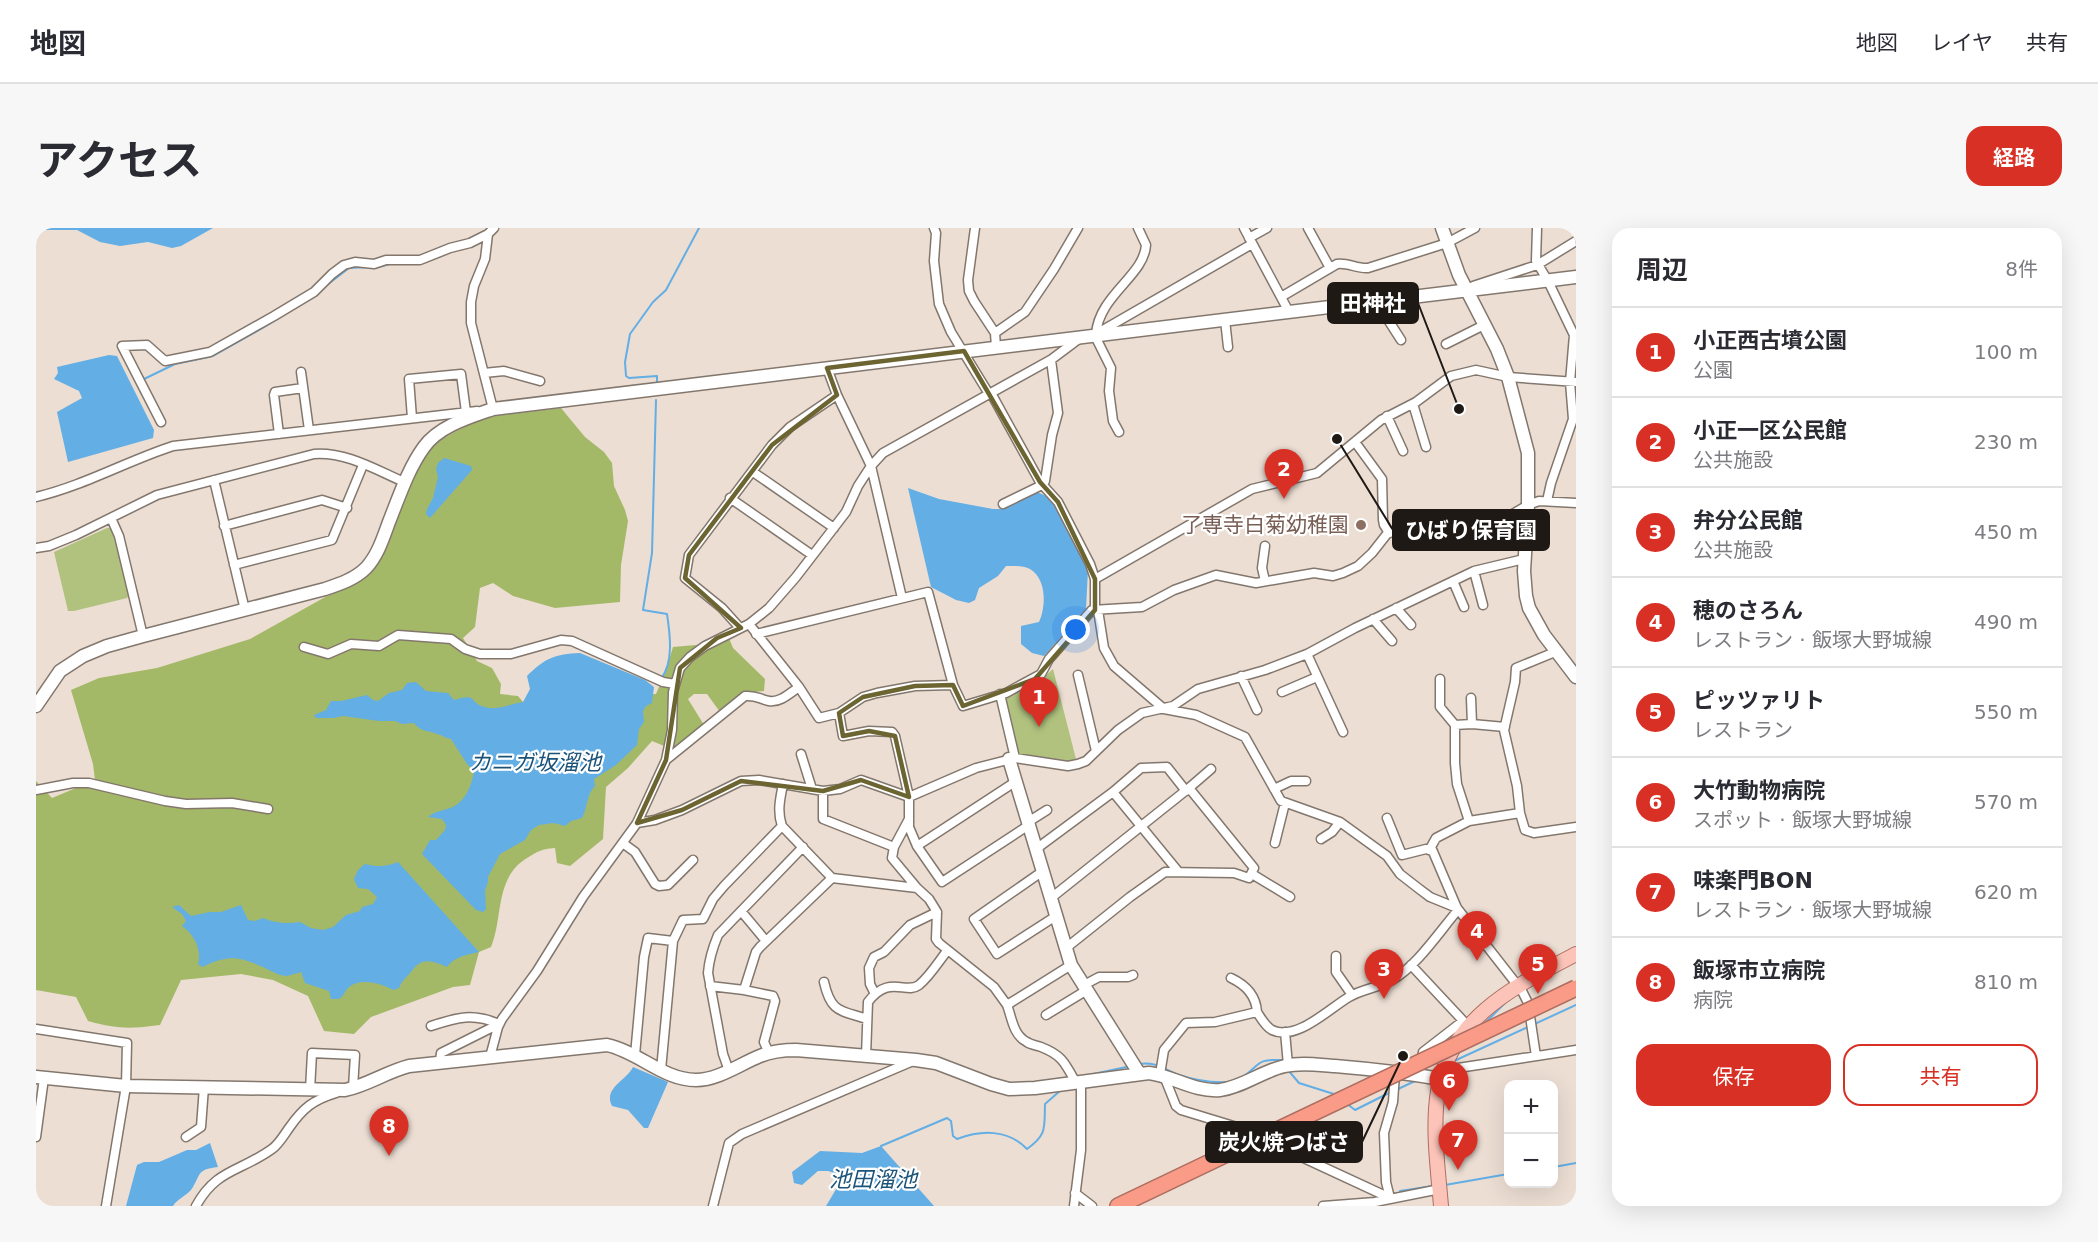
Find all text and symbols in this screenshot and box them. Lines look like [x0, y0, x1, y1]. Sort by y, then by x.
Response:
text: 地図 [30, 27, 86, 60]
text: 地図 [1856, 31, 1898, 55]
text: レイヤ [1931, 31, 1993, 55]
text: 共有 [2026, 31, 2068, 55]
button: 経路 [1966, 126, 2062, 186]
text: アクセス [36, 136, 202, 185]
text: 周辺 [1636, 255, 1688, 285]
text: 8件 [2005, 257, 2038, 281]
callout: 田神社 [1328, 283, 1418, 323]
text: 田神社 [1340, 291, 1406, 316]
text: 小正西古墳公園 [1693, 328, 1847, 353]
text: 1 [1649, 340, 1662, 364]
text: 100 m [1974, 340, 2038, 364]
text: 公園 [1693, 358, 1733, 382]
text: 小正一区公民館 [1693, 418, 1847, 443]
text: 2 [1649, 430, 1662, 454]
text: 230 m [1974, 430, 2038, 454]
text: 公共施設 [1693, 448, 1773, 472]
pin: 2 [1264, 450, 1304, 499]
text: 弁分公民館 [1693, 508, 1803, 533]
callout: ひばり保育園 [1393, 510, 1549, 550]
place label: 了専寺白菊幼稚園 [1181, 513, 1349, 537]
marker: 了専寺白菊幼稚園 [1354, 518, 1368, 532]
text: ひばり保育園 [1405, 518, 1537, 543]
text: 3 [1649, 520, 1662, 544]
text: 450 m [1974, 520, 2038, 544]
text: 公共施設 [1693, 538, 1773, 562]
text: 穂のさろん [1693, 598, 1803, 623]
text: 4 [1649, 610, 1662, 634]
text: 490 m [1974, 610, 2038, 634]
your location [1061, 615, 1090, 644]
text: レストラン · 飯塚大野城線 [1693, 628, 1932, 652]
pin: 1 [1020, 678, 1058, 727]
text: ピッツァリト [1693, 688, 1825, 713]
text: 5 [1649, 700, 1662, 724]
text: 550 m [1974, 700, 2038, 724]
text: レストラン [1693, 718, 1793, 742]
water label: カニガ坂溜池 [469, 750, 603, 775]
text: 大竹動物病院 [1693, 778, 1825, 803]
text: 6 [1649, 790, 1662, 814]
text: 570 m [1974, 790, 2038, 814]
text: スポット · 飯塚大野城線 [1693, 808, 1912, 832]
text: 味楽門BON [1693, 868, 1813, 893]
text: 7 [1649, 880, 1662, 904]
text: 620 m [1974, 880, 2038, 904]
text: レストラン · 飯塚大野城線 [1693, 898, 1932, 922]
pin: 4 [1458, 912, 1496, 961]
pin: 5 [1518, 944, 1558, 994]
pin: 3 [1364, 950, 1404, 999]
text: 飯塚市立病院 [1693, 958, 1825, 983]
text: 8 [1649, 970, 1662, 994]
text: 810 m [1974, 970, 2038, 994]
text: 病院 [1693, 988, 1733, 1012]
button: 保存 [1636, 1044, 1831, 1106]
button: 共有 [1843, 1044, 2038, 1106]
pin: 6 [1430, 1062, 1468, 1111]
map controls [1504, 1080, 1558, 1188]
button: + [1504, 1080, 1558, 1134]
pin: 8 [370, 1106, 408, 1156]
pin: 7 [1438, 1120, 1478, 1170]
callout: 炭火焼つばさ [1206, 1122, 1362, 1162]
text: 炭火焼つばさ [1218, 1130, 1350, 1155]
button: − [1504, 1134, 1558, 1188]
water label: 池田溜池 [829, 1167, 919, 1192]

